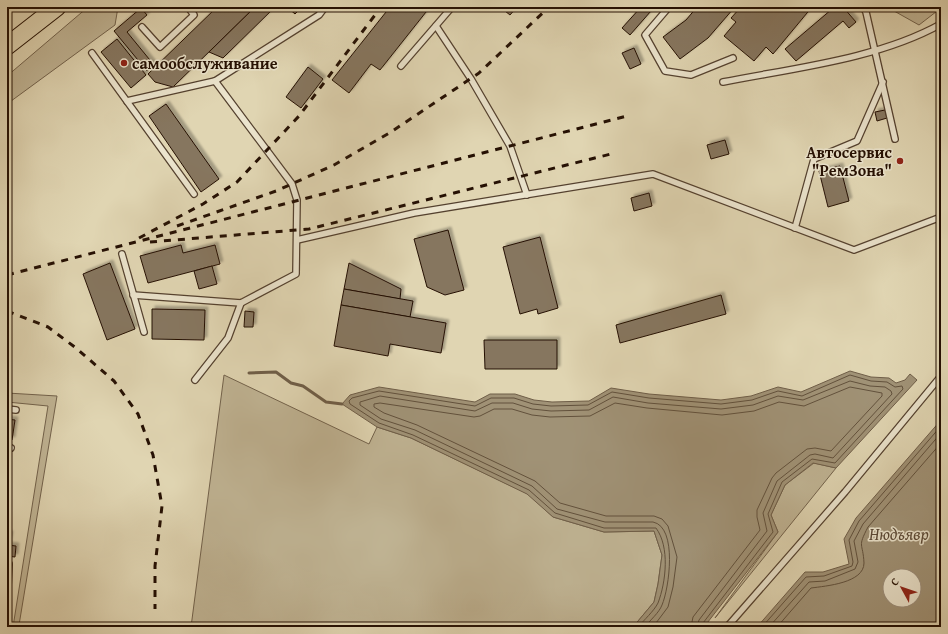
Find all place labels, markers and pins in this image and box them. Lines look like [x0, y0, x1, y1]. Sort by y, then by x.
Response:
place label: самообслуживание [132, 51, 278, 75]
marker: самообслуживание [119, 58, 129, 68]
place label: Автосервис "РемЗона" [806, 140, 893, 182]
marker: Автосервис "РемЗона" [895, 156, 905, 166]

